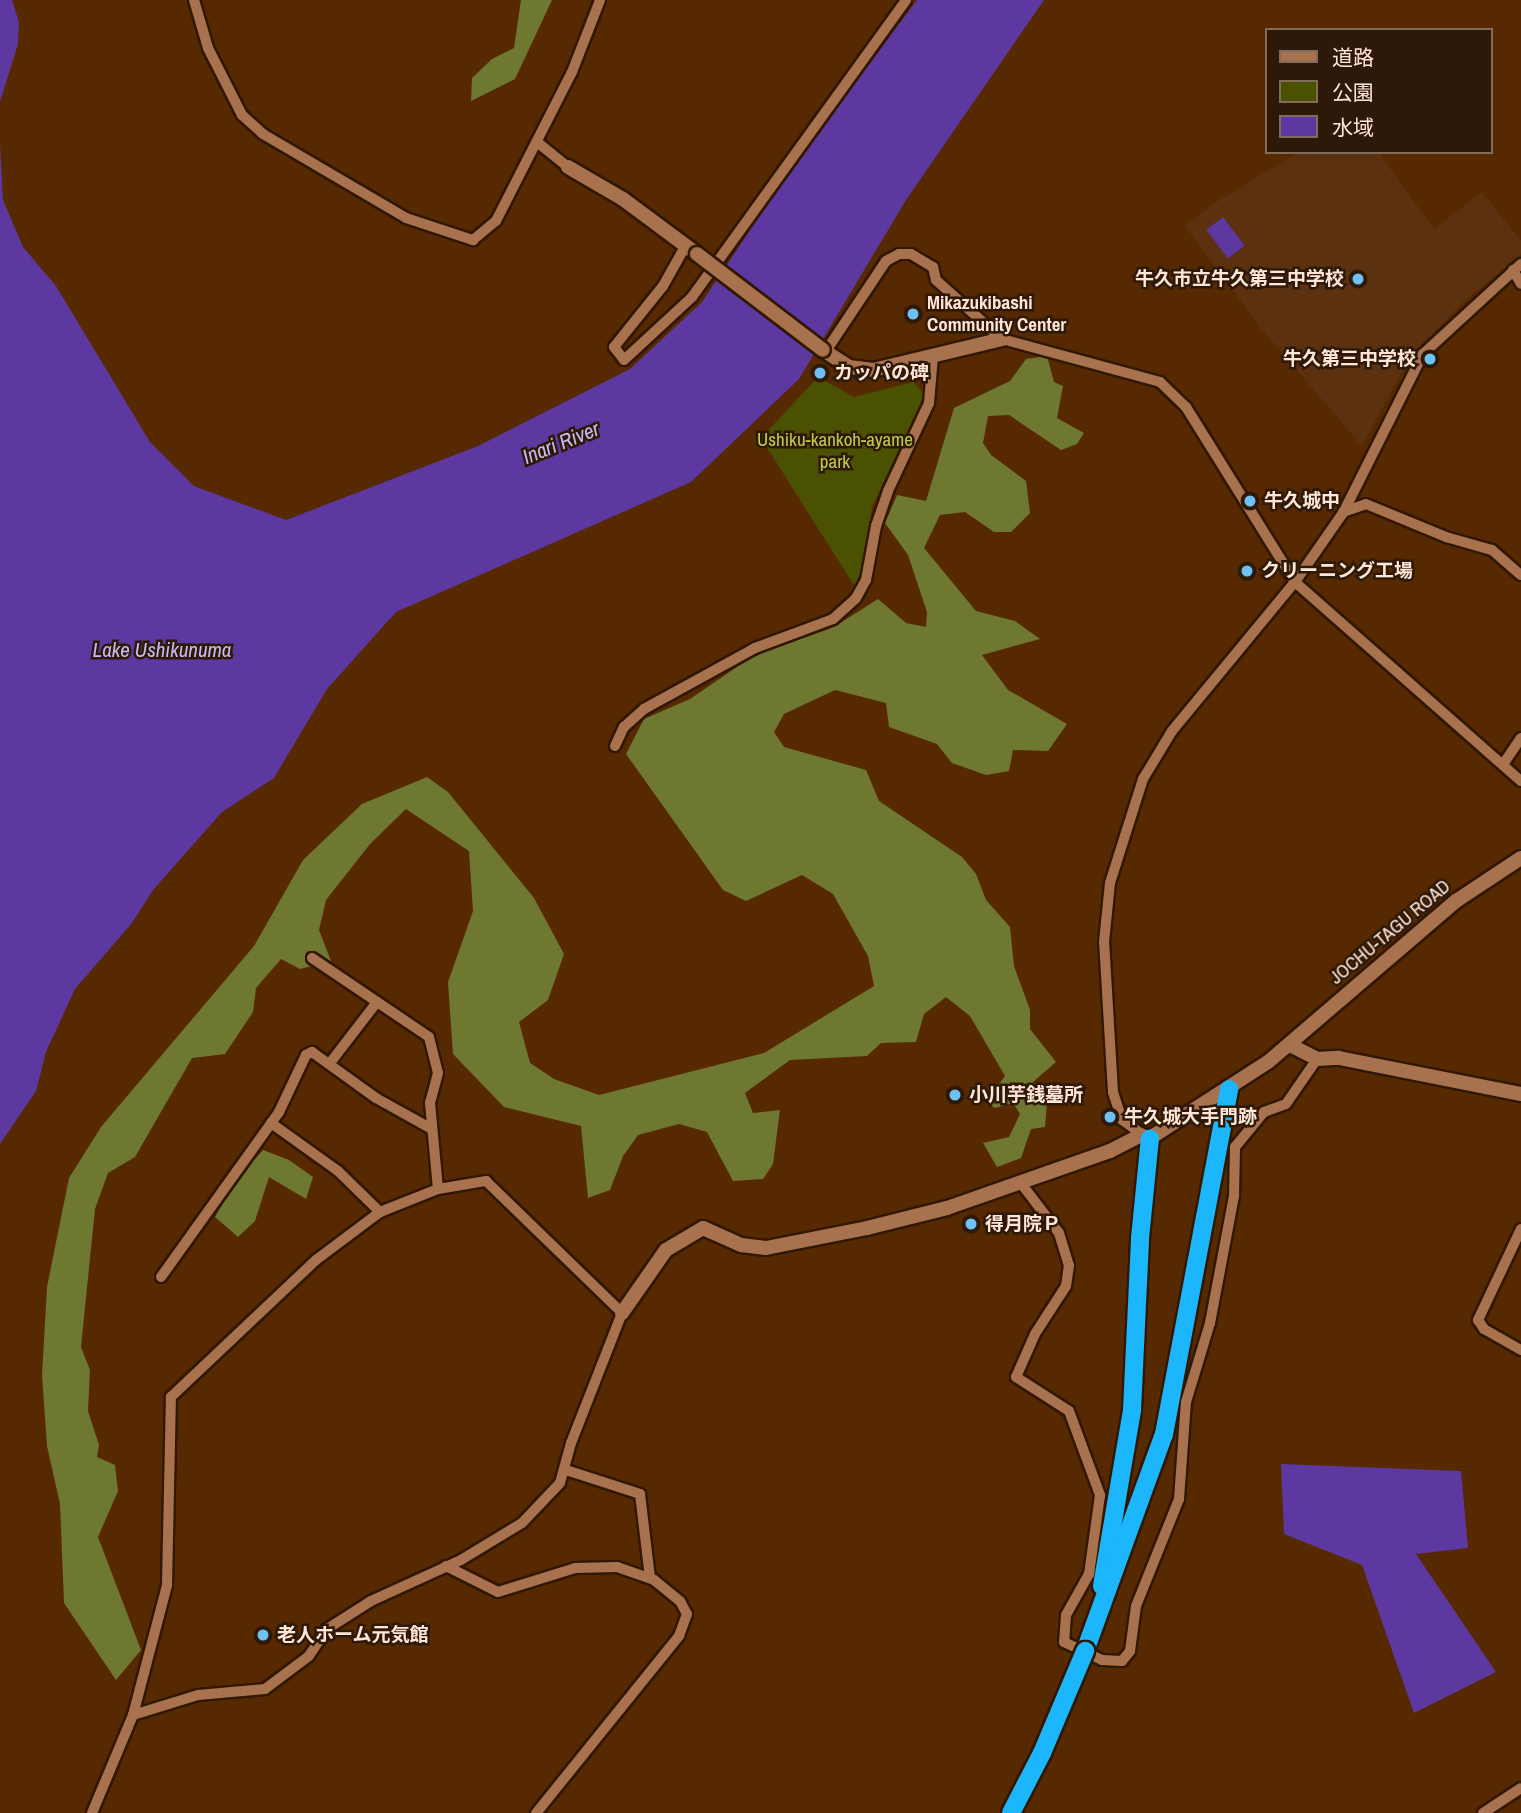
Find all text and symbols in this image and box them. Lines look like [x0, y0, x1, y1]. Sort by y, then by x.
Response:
legend [1266, 28, 1493, 154]
text: 道路 [1332, 43, 1374, 72]
text: 公園 [1332, 78, 1374, 107]
text: 水域 [1332, 113, 1374, 142]
place label: 牛久市立牛久第三中学校 [1135, 268, 1344, 290]
marker: 牛久市立牛久第三中学校 [1350, 271, 1366, 287]
place label: Mikazukibashi Community Center [927, 292, 1066, 336]
marker: Mikazukibashi Community Center [905, 306, 921, 322]
place label: 牛久第三中学校 [1283, 348, 1416, 370]
marker: 牛久第三中学校 [1422, 351, 1438, 367]
place label: カッパの碑 [834, 362, 929, 384]
marker: カッパの碑 [812, 365, 828, 381]
water label: Inari River [519, 416, 603, 470]
park label: Ushiku-kankoh-ayame park [757, 429, 913, 473]
place label: 牛久城中 [1264, 490, 1340, 512]
marker: 牛久城中 [1242, 493, 1258, 509]
place label: クリーニング工場 [1261, 560, 1413, 582]
marker: クリーニング工場 [1239, 563, 1255, 579]
water label: Lake Ushikunuma [93, 637, 231, 663]
street label: JOCHU-TAGU ROAD [1325, 875, 1455, 989]
place label: 小川芋銭墓所 [969, 1084, 1083, 1106]
marker: 小川芋銭墓所 [947, 1087, 963, 1103]
place label: 牛久城大手門跡 [1124, 1106, 1257, 1128]
marker: 牛久城大手門跡 [1102, 1109, 1118, 1125]
place label: 得月院Ｐ [985, 1213, 1061, 1235]
marker: 得月院Ｐ [963, 1216, 979, 1232]
place label: 老人ホーム元気館 [277, 1624, 429, 1646]
marker: 老人ホーム元気館 [255, 1627, 271, 1643]

